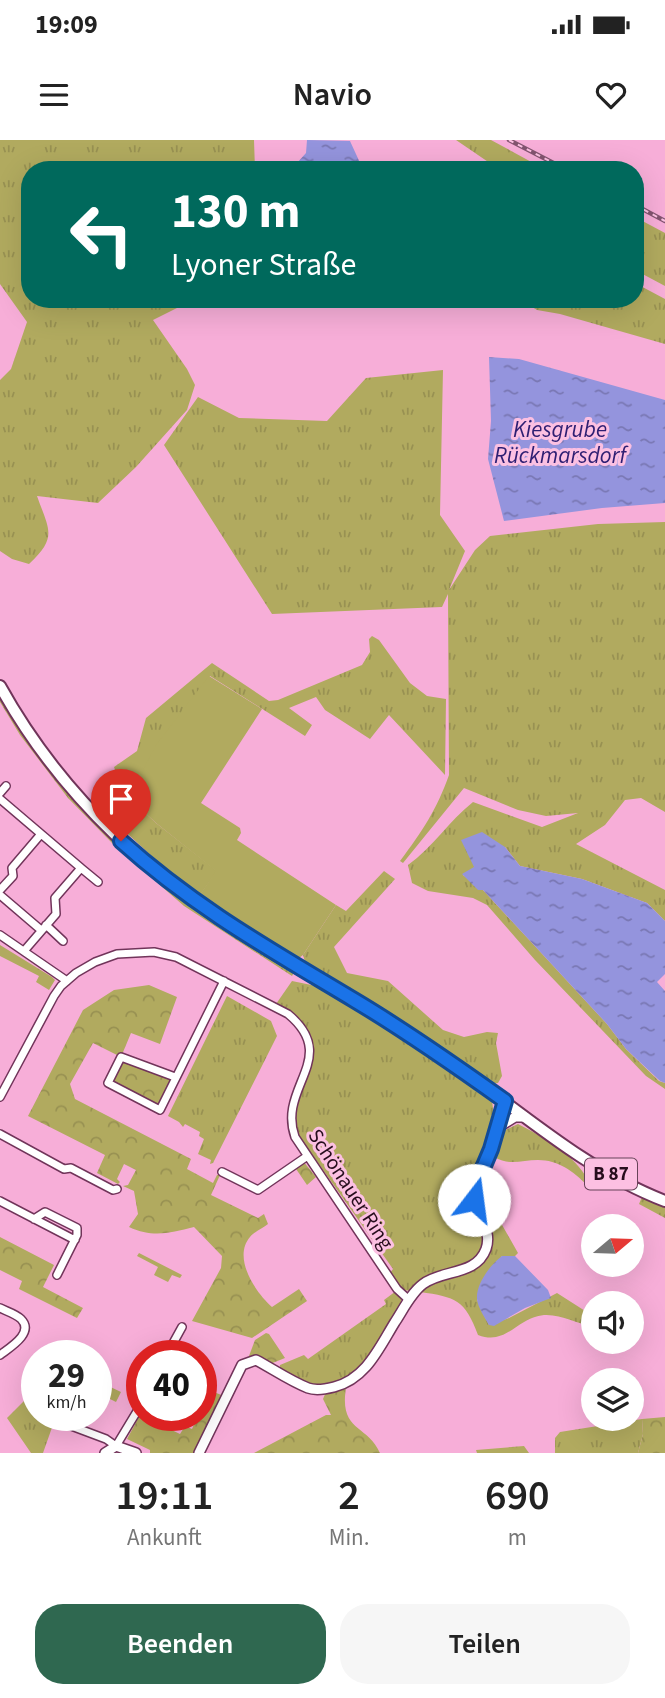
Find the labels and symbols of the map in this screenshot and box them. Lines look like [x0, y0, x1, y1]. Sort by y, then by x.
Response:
water label: Kiesgrube Rückmarsdorf [494, 413, 629, 472]
pin [91, 769, 151, 841]
street label: Schönauer Ring [301, 1123, 401, 1255]
road number: B 87 [585, 1158, 637, 1190]
position arrow [437, 1163, 511, 1237]
north arrow [581, 1214, 644, 1278]
speed limit sign: 40 [126, 1340, 217, 1431]

